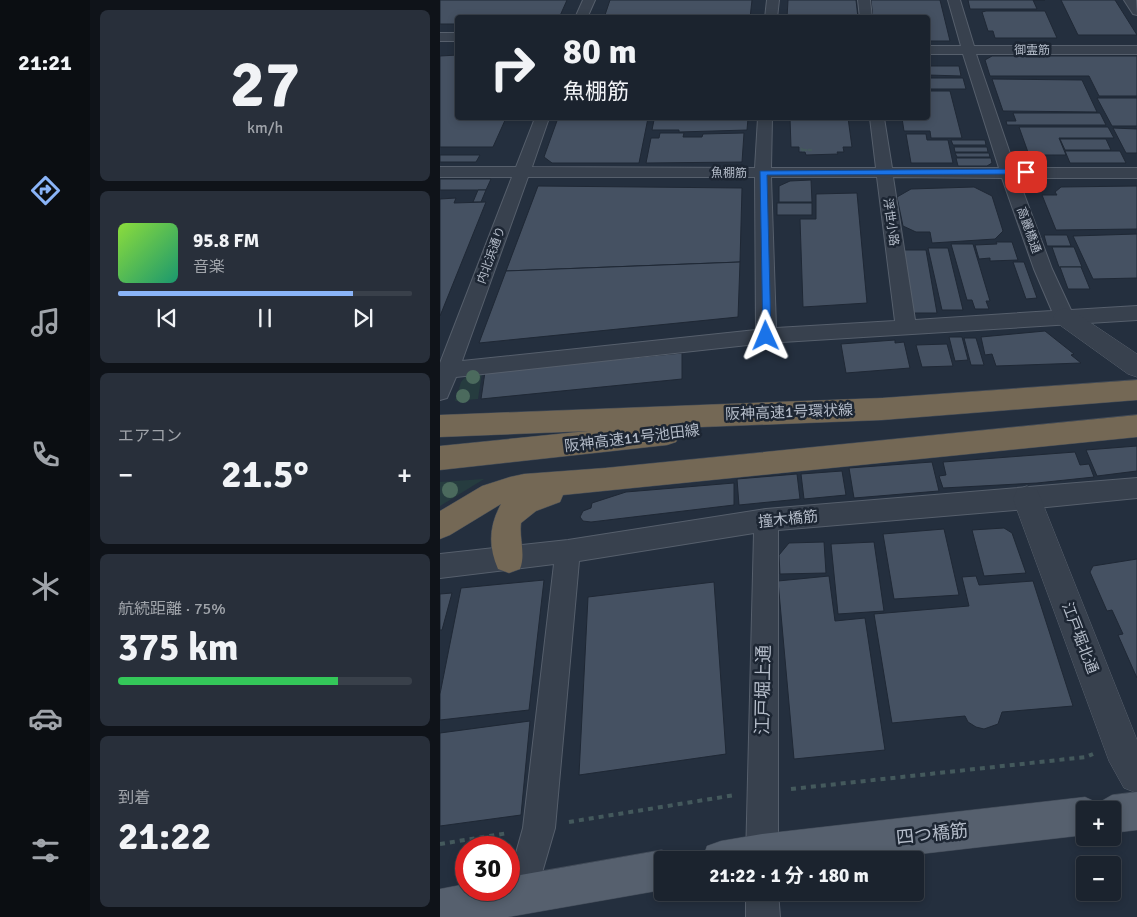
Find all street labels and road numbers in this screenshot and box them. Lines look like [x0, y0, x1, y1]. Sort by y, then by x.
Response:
street label: 御霊筋 [1014, 43, 1050, 58]
street label: 魚棚筋 [711, 166, 747, 181]
street label: 浮世小路 [880, 197, 901, 247]
street label: 高麗橋通 [1013, 205, 1044, 255]
street label: 内北浜通り [474, 224, 509, 286]
street label: 阪神高速1号環状線 [725, 401, 853, 423]
street label: 阪神高速11号池田線 [563, 421, 701, 455]
street label: 撞木橋筋 [757, 507, 819, 531]
street label: 江戸堀北通 [1058, 600, 1102, 676]
street label: 江戸堀上通 [751, 645, 775, 735]
street label: 四つ橋筋 [895, 819, 969, 849]

